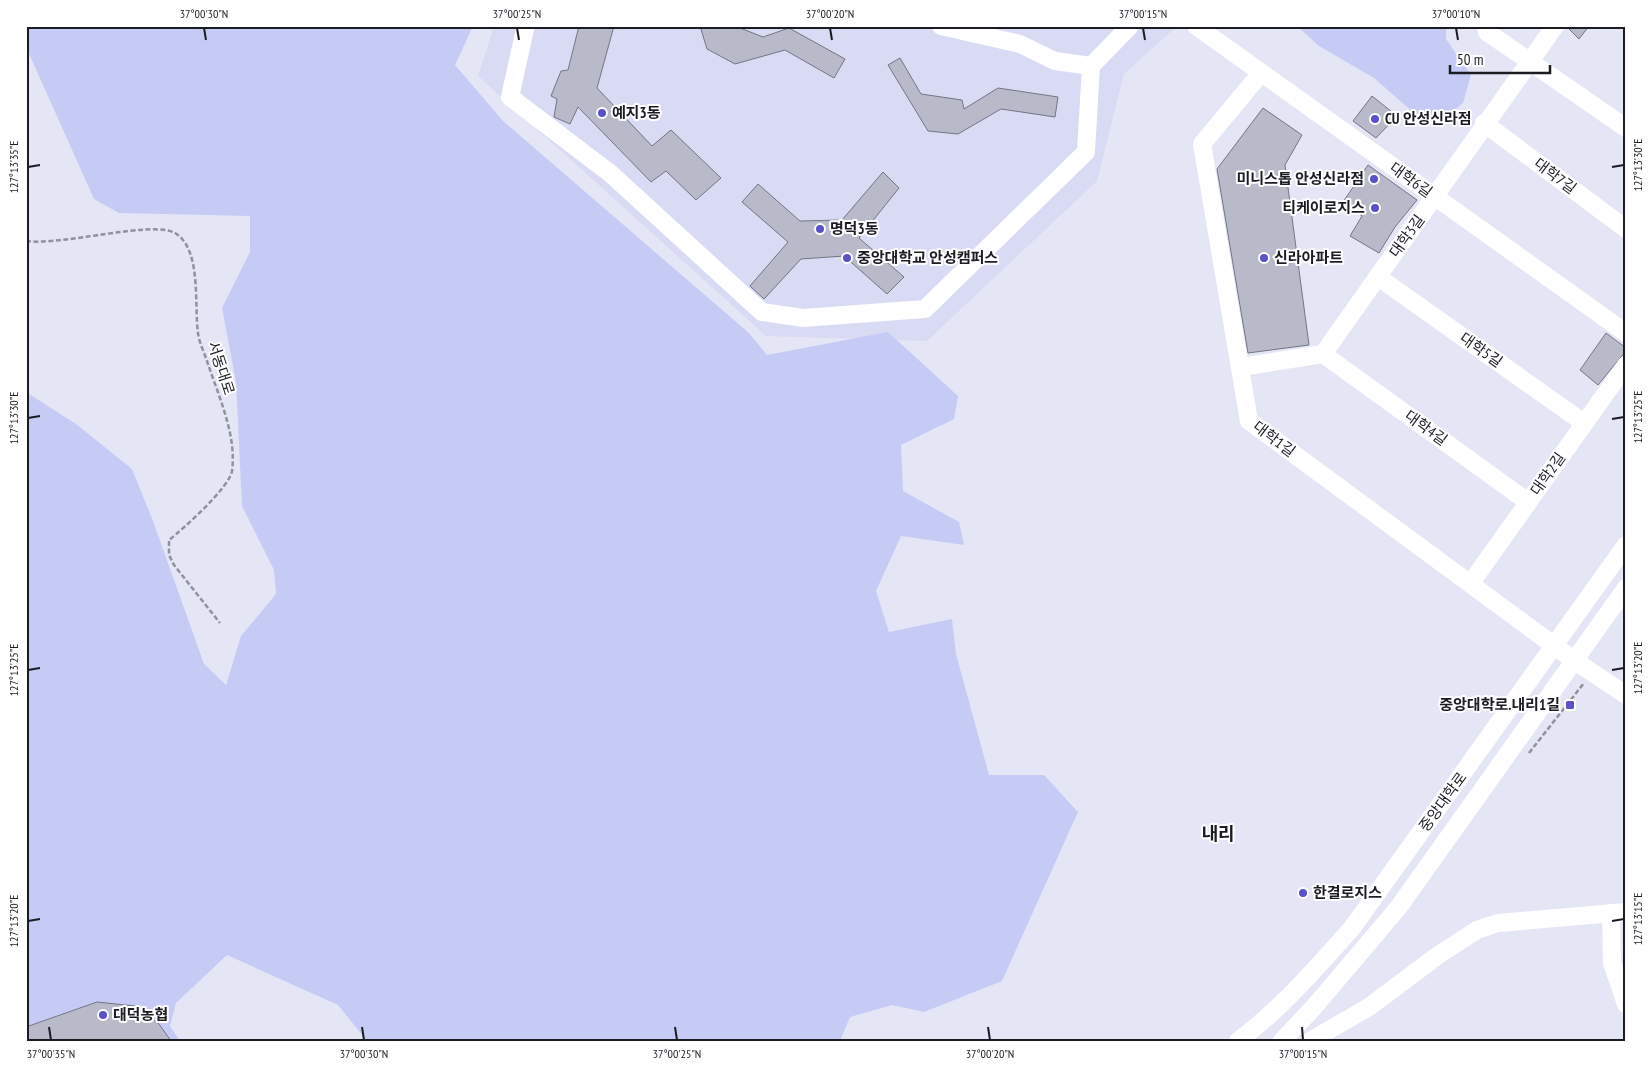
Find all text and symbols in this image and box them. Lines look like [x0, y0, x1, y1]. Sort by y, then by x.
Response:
text: 37°00'30"N [180, 6, 228, 21]
text: 37°00'25"N [493, 6, 541, 21]
text: 37°00'20"N [806, 6, 854, 21]
text: 37°00'15"N [1119, 6, 1167, 21]
text: 37°00'10"N [1432, 6, 1480, 21]
scale bar [1450, 42, 1550, 74]
text: 50 m [1457, 50, 1483, 69]
place label: 예지3동 [612, 103, 661, 122]
marker: 예지3동 [596, 107, 608, 119]
place label: CU 안성신라점 [1385, 109, 1472, 128]
marker: CU 안성신라점 [1369, 113, 1381, 125]
text: 127°13'30"E [1630, 139, 1645, 191]
text: 127°13'35"E [6, 141, 21, 193]
street label: 대학7길 [1530, 154, 1580, 198]
street label: 대학6길 [1386, 158, 1436, 201]
place label: 미니스톱 안성신라점 [1237, 169, 1364, 188]
marker: 미니스톱 안성신라점 [1368, 173, 1380, 185]
place label: 티케이로지스 [1282, 198, 1365, 217]
marker: 티케이로지스 [1369, 202, 1381, 214]
street label: 대학3길 [1385, 211, 1428, 261]
place label: 명덕3동 [830, 219, 879, 238]
marker: 명덕3동 [814, 223, 826, 235]
place label: 중앙대학교 안성캠퍼스 [857, 248, 998, 267]
place label: 신라아파트 [1274, 248, 1343, 267]
marker: 중앙대학교 안성캠퍼스 [841, 252, 853, 264]
marker: 신라아파트 [1258, 252, 1270, 264]
street label: 대학5길 [1456, 328, 1506, 371]
street label: 서동대로 [204, 339, 239, 397]
text: 127°13'25"E [1630, 391, 1645, 443]
text: 127°13'30"E [6, 392, 21, 444]
street label: 대학4길 [1401, 406, 1451, 449]
street label: 대학1길 [1249, 417, 1299, 461]
street label: 대학2길 [1526, 449, 1569, 499]
text: 127°13'20"E [1630, 642, 1645, 694]
text: 127°13'25"E [6, 644, 21, 696]
place label: 중앙대학로.내리1길 [1439, 695, 1560, 714]
marker: 중앙대학로.내리1길 [1564, 699, 1576, 711]
street label: 중앙대학로 [1415, 768, 1471, 835]
district label: 내리 [1201, 822, 1235, 845]
place label: 한결로지스 [1313, 883, 1382, 902]
marker: 한결로지스 [1297, 887, 1309, 899]
text: 127°13'15"E [1630, 893, 1645, 945]
text: 127°13'20"E [6, 895, 21, 947]
place label: 대덕농협 [113, 1005, 168, 1024]
marker: 대덕농협 [97, 1009, 109, 1021]
text: 37°00'35"N [27, 1046, 75, 1061]
text: 37°00'30"N [340, 1046, 388, 1061]
text: 37°00'25"N [653, 1046, 701, 1061]
text: 37°00'20"N [966, 1046, 1014, 1061]
text: 37°00'15"N [1279, 1046, 1327, 1061]

